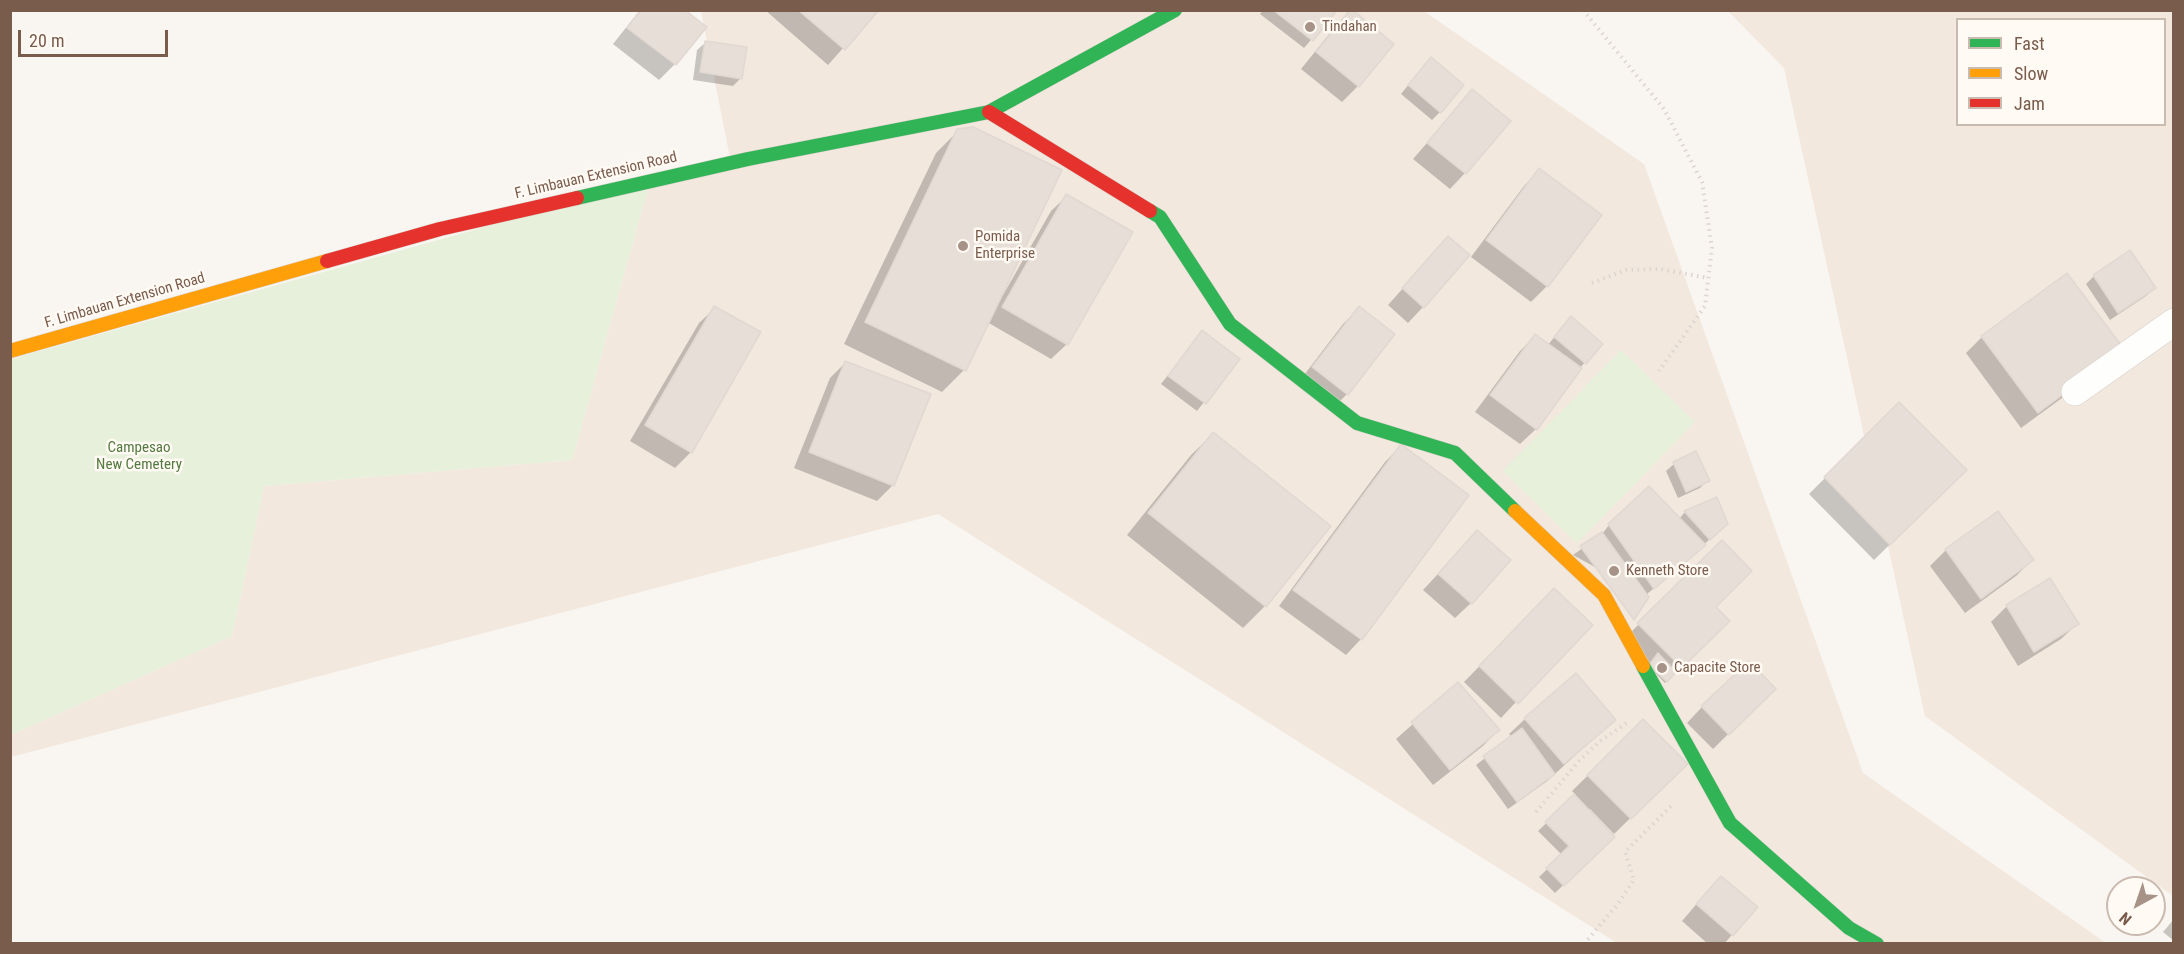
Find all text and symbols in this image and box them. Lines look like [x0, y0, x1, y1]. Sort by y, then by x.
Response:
scale bar [21, 18, 171, 56]
place label: Tindahan [1322, 18, 1377, 36]
legend [1956, 18, 2166, 126]
marker: Tindahan [1303, 20, 1317, 34]
text: 20 m [29, 30, 64, 51]
text: Fast [2014, 33, 2045, 54]
text: Slow [2014, 63, 2048, 84]
text: Jam [2014, 93, 2045, 114]
street label: F. Limbauan Extension Road [513, 149, 679, 203]
place label: Pomida Enterprise [975, 228, 1035, 263]
marker: Pomida Enterprise [956, 239, 970, 253]
street label: F. Limbauan Extension Road [43, 269, 207, 333]
park label: Campesao New Cemetery [96, 439, 182, 474]
place label: Kenneth Store [1626, 562, 1709, 580]
marker: Kenneth Store [1607, 564, 1621, 578]
place label: Capacite Store [1674, 659, 1761, 677]
marker: Capacite Store [1655, 661, 1669, 675]
north arrow [2106, 876, 2166, 936]
text: N [2116, 908, 2135, 929]

